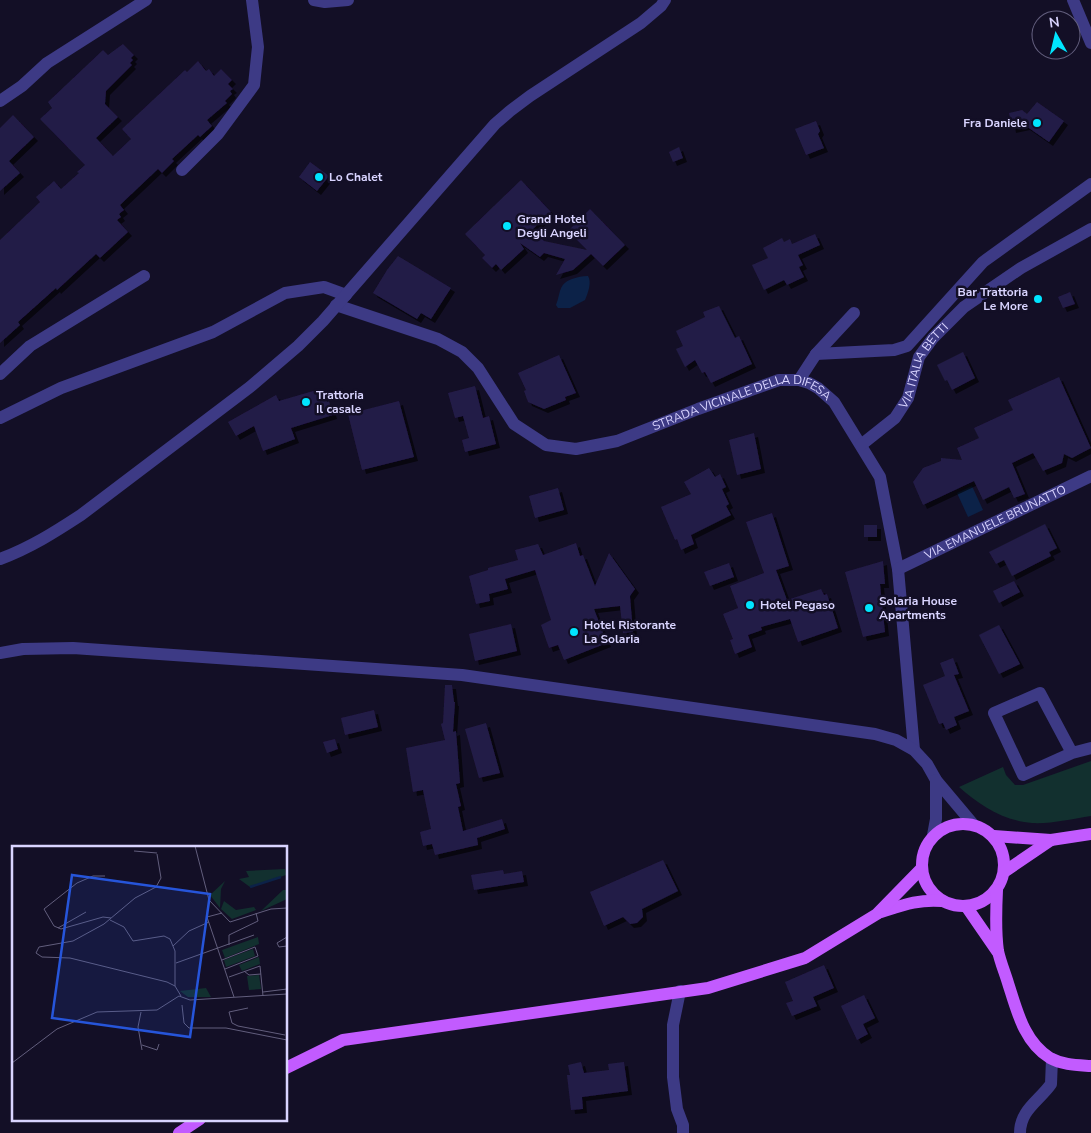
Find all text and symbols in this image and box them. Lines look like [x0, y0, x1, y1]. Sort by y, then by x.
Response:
north arrow [1031, 10, 1081, 60]
text: N [1048, 12, 1061, 33]
place label: Fra Daniele [963, 115, 1027, 131]
marker: Fra Daniele [1031, 117, 1043, 129]
place label: Lo Chalet [329, 169, 383, 185]
marker: Lo Chalet [313, 171, 325, 183]
place label: Grand Hotel Degli Angeli [517, 211, 587, 241]
marker: Grand Hotel Degli Angeli [501, 220, 513, 232]
place label: Bar Trattoria Le More [957, 284, 1028, 314]
marker: Bar Trattoria Le More [1032, 293, 1044, 305]
street label: VIA ITALIA BETTI [895, 319, 952, 412]
street label: STRADA VICINALE DELLA DIFESA [650, 371, 835, 434]
place label: Trattoria Il casale [316, 387, 364, 417]
marker: Trattoria Il casale [300, 396, 312, 408]
street label: VIA EMANUELE BRUNATTO [921, 481, 1069, 563]
place label: Solaria House Apartments [879, 593, 957, 623]
place label: Hotel Pegaso [760, 597, 835, 613]
marker: Hotel Pegaso [744, 599, 756, 611]
marker: Solaria House Apartments [863, 602, 875, 614]
place label: Hotel Ristorante La Solaria [584, 617, 677, 647]
marker: Hotel Ristorante La Solaria [568, 626, 580, 638]
inset map [12, 846, 288, 1120]

